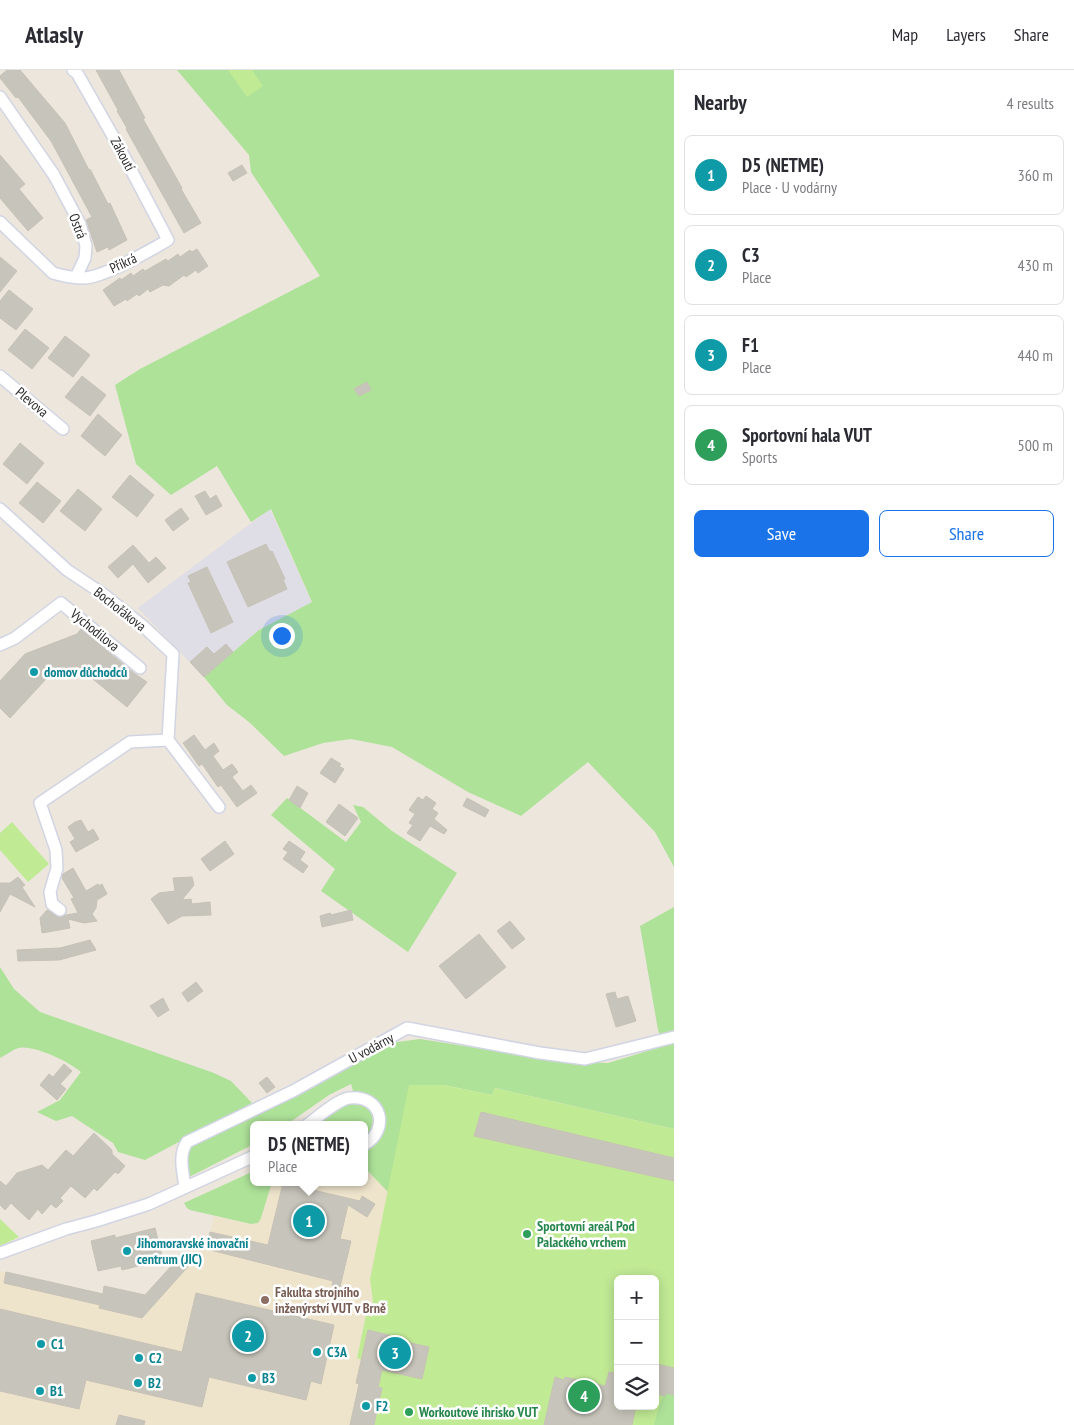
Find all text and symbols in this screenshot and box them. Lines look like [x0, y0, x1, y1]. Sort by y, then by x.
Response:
text: Atlasly [25, 19, 83, 50]
text: Map [892, 23, 918, 46]
text: Layers [946, 23, 986, 46]
text: Share [1014, 23, 1049, 46]
text: Nearby [694, 89, 747, 116]
text: 4 results [1007, 93, 1054, 113]
street label: Zákoutí [107, 134, 139, 174]
text: D5 (NETME) [742, 153, 824, 177]
text: 1 [707, 165, 715, 185]
text: 360 m [1018, 165, 1053, 185]
text: Place · U vodárny [742, 177, 837, 197]
street label: Ostrá [65, 211, 91, 241]
text: C3 [742, 243, 760, 267]
street label: Příkrá [106, 249, 140, 277]
text: 2 [707, 255, 715, 275]
text: 430 m [1018, 255, 1053, 275]
text: Place [742, 267, 771, 287]
text: F1 [742, 333, 759, 357]
text: 3 [707, 345, 715, 365]
text: 440 m [1018, 345, 1053, 365]
text: Place [742, 357, 771, 377]
street label: Plevova [12, 383, 52, 421]
text: Sportovní hala VUT [742, 423, 872, 447]
text: 4 [707, 435, 715, 455]
text: 500 m [1018, 435, 1053, 455]
text: Sports [742, 447, 777, 467]
button: Save [694, 510, 869, 557]
button: Share [879, 510, 1054, 557]
street label: Bochořákova [90, 583, 150, 635]
street label: Vychodilova [66, 604, 123, 655]
your location [269, 623, 295, 649]
place label: domov důchodců [44, 663, 127, 681]
marker: domov důchodců [28, 666, 40, 678]
street label: U vodárny [345, 1028, 397, 1067]
popup [250, 1121, 368, 1186]
text: D5 (NETME) [268, 1132, 350, 1156]
text: Place [268, 1156, 297, 1176]
pin: 1 [293, 1202, 325, 1240]
place label: Sportovní areál Pod Palackého vrchem [537, 1217, 635, 1251]
marker: Sportovní areál Pod Palackého vrchem [521, 1228, 533, 1240]
place label: Jihomoravské inovační centrum (JIC) [136, 1234, 249, 1268]
marker: Jihomoravské inovační centrum (JIC) [121, 1245, 133, 1257]
map controls [614, 1275, 659, 1410]
button: + [614, 1275, 659, 1320]
place label: Fakulta strojního inženýrství VUT v Brně [275, 1283, 386, 1317]
marker: Fakulta strojního inženýrství VUT v Brně [259, 1294, 271, 1306]
pin: 2 [232, 1317, 264, 1355]
button: − [614, 1320, 659, 1365]
pin: 3 [379, 1334, 411, 1372]
place label: C1 [51, 1335, 64, 1353]
marker: C1 [35, 1338, 47, 1350]
place label: C3A [327, 1343, 348, 1361]
marker: C3A [311, 1346, 323, 1358]
place label: C2 [149, 1349, 162, 1367]
marker: C2 [133, 1352, 145, 1364]
button: layers [614, 1365, 659, 1410]
place label: B3 [262, 1369, 276, 1387]
marker: B3 [246, 1372, 258, 1384]
place label: B2 [148, 1374, 162, 1392]
marker: B2 [132, 1377, 144, 1389]
pin: 4 [568, 1377, 600, 1415]
place label: B1 [50, 1382, 64, 1400]
marker: B1 [34, 1385, 46, 1397]
place label: F2 [376, 1397, 389, 1415]
marker: F2 [360, 1400, 372, 1412]
place label: Workoutové ihrisko VUT [418, 1403, 539, 1421]
marker: Workoutové ihrisko VUT [403, 1406, 415, 1418]

